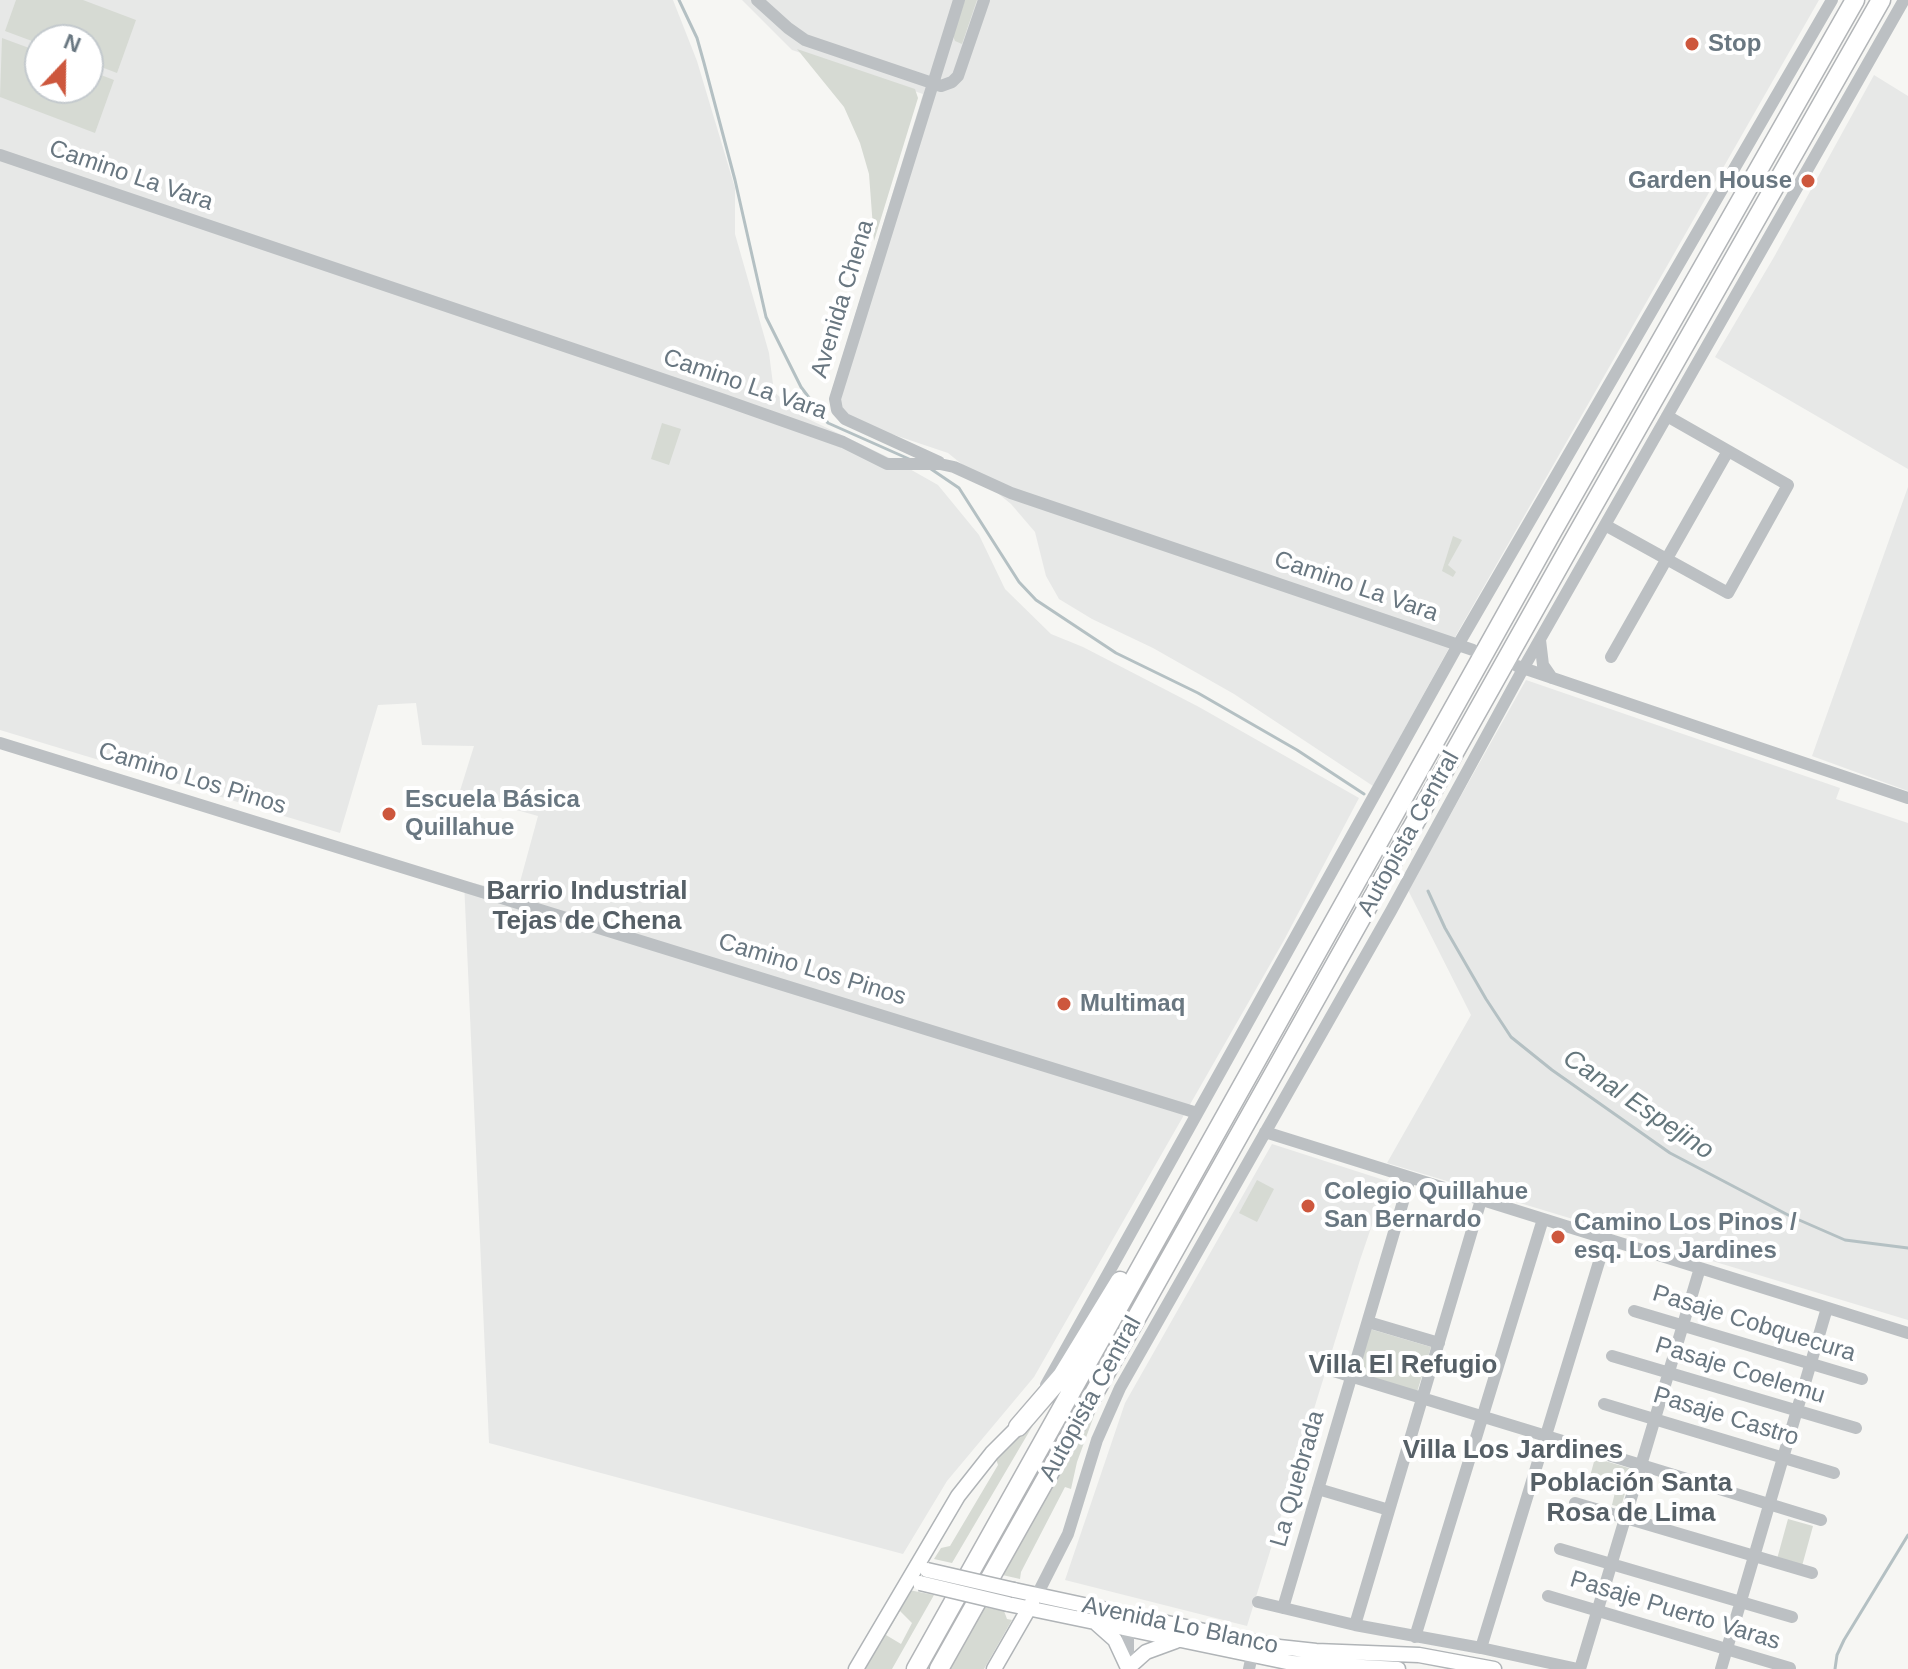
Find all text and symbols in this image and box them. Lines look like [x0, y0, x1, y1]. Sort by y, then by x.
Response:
north arrow [24, 24, 104, 104]
text: N [60, 29, 84, 58]
place label: Stop [1708, 30, 1761, 58]
marker: Stop [1683, 35, 1701, 53]
street label: Camino La Vara [45, 134, 217, 218]
place label: Garden House [1628, 167, 1792, 195]
marker: Garden House [1799, 172, 1817, 190]
street label: Avenida Chena [805, 217, 881, 381]
street label: Camino La Vara [659, 343, 831, 427]
street label: Camino La Vara [1270, 545, 1442, 629]
street label: Camino Los Pinos [95, 737, 289, 821]
street label: Autopista Central [1352, 747, 1466, 921]
place label: Escuela Básica Quillahue [405, 786, 580, 842]
marker: Escuela Básica Quillahue [380, 805, 398, 823]
district label: Barrio Industrial Tejas de Chena [487, 876, 687, 938]
street label: Camino Los Pinos [715, 928, 909, 1012]
place label: Multimaq [1080, 990, 1185, 1018]
marker: Multimaq [1055, 995, 1073, 1013]
water label: Canal Espejino [1557, 1043, 1719, 1167]
place label: Colegio Quillahue San Bernardo [1324, 1178, 1528, 1234]
marker: Colegio Quillahue San Bernardo [1299, 1197, 1317, 1215]
place label: Camino Los Pinos / esq. Los Jardines [1574, 1209, 1797, 1265]
marker: Camino Los Pinos / esq. Los Jardines [1549, 1228, 1567, 1246]
street label: Pasaje Cobquecura [1649, 1279, 1859, 1369]
street label: Autopista Central [1034, 1312, 1148, 1486]
street label: Pasaje Coelemu [1652, 1331, 1828, 1411]
district label: Villa El Refugio [1309, 1350, 1497, 1382]
street label: Pasaje Castro [1650, 1381, 1802, 1453]
street label: La Quebrada [1265, 1408, 1331, 1550]
district label: Villa Los Jardines [1403, 1435, 1623, 1467]
district label: Población Santa Rosa de Lima [1530, 1468, 1732, 1530]
street label: Pasaje Puerto Varas [1566, 1565, 1784, 1657]
street label: Avenida Lo Blanco [1079, 1591, 1281, 1661]

